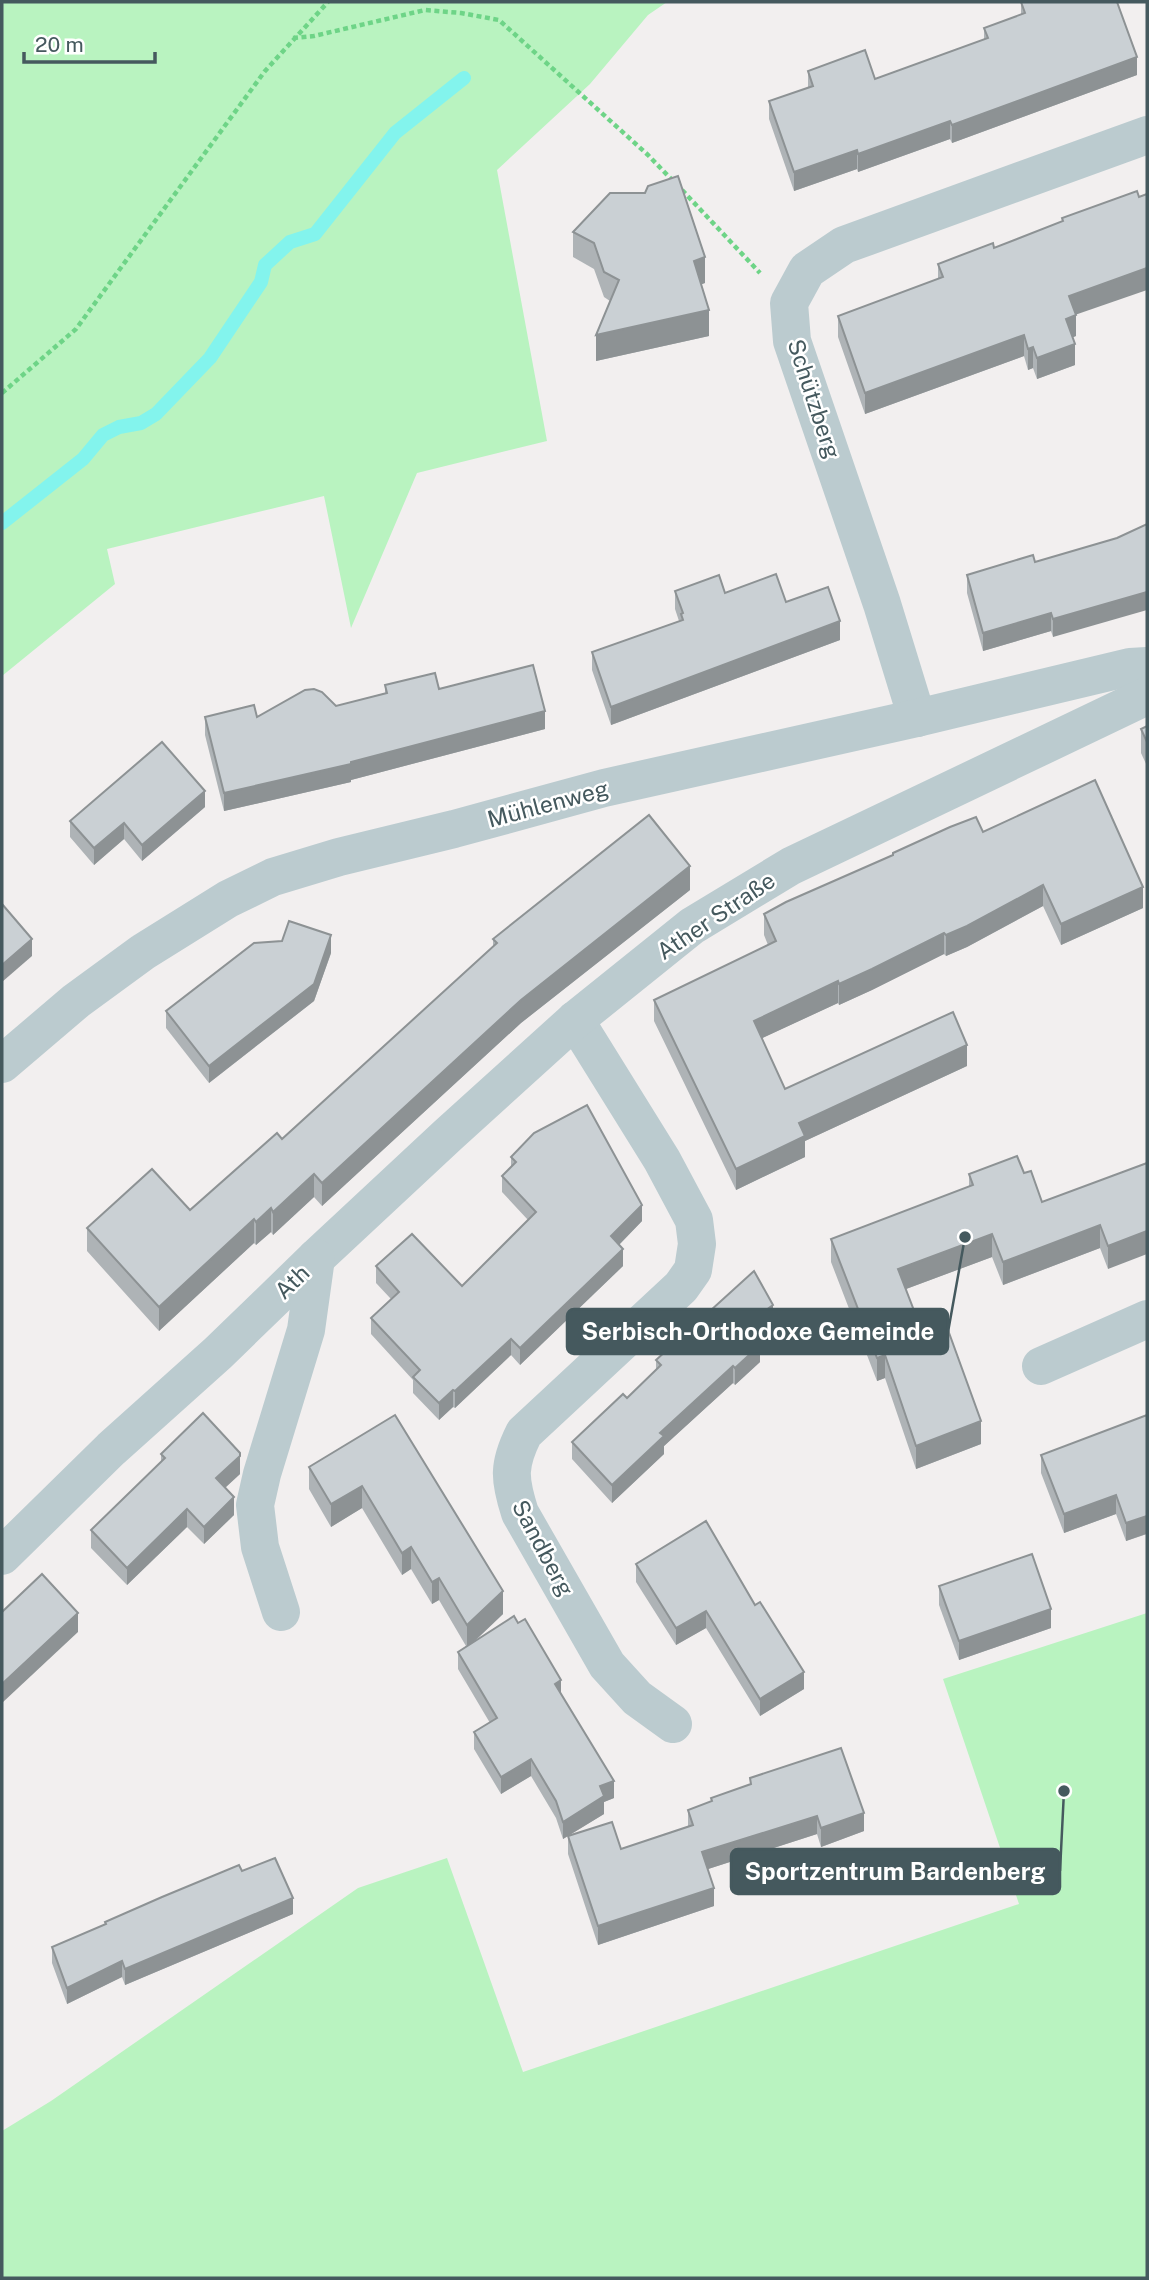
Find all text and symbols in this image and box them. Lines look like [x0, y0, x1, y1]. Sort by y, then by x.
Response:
scale bar [24, 21, 156, 65]
text: 20 m [35, 32, 84, 57]
street label: Schützberg [782, 336, 846, 462]
street label: Mühlenweg [484, 774, 611, 833]
street label: Ather Straße [652, 866, 780, 965]
street label: Ath [269, 1259, 314, 1304]
callout: Serbisch-Orthodoxe Gemeinde [567, 1309, 948, 1354]
text: Serbisch-Orthodoxe Gemeinde [582, 1317, 934, 1345]
street label: Sandberg [507, 1495, 580, 1600]
callout: Sportzentrum Bardenberg [731, 1849, 1060, 1894]
text: Sportzentrum Bardenberg [745, 1857, 1046, 1885]

